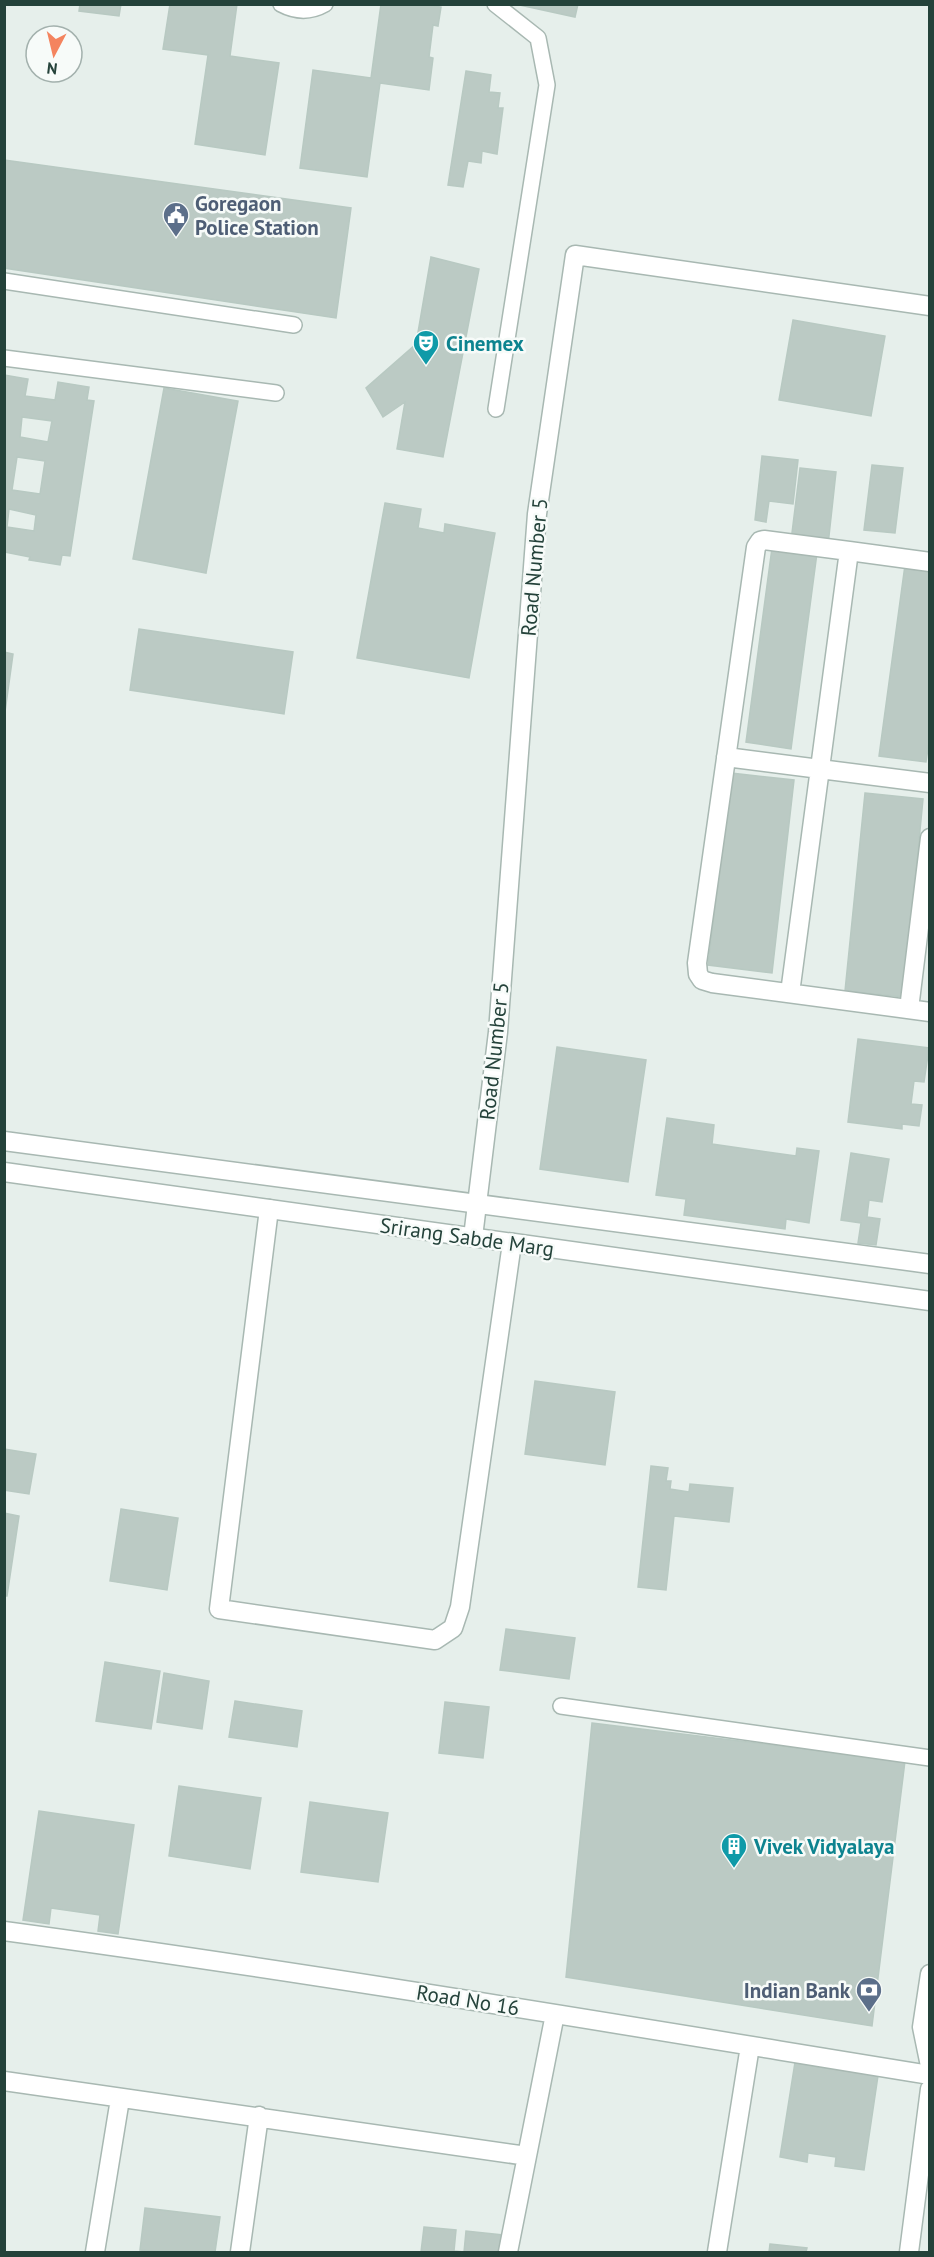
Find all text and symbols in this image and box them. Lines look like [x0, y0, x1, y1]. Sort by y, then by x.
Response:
north arrow [24, 24, 84, 84]
text: N [46, 58, 59, 79]
place label: Goregaon Police Station [195, 190, 319, 241]
public building icon: Goregaon Police Station [161, 200, 191, 238]
theatre icon: Cinemex [411, 328, 441, 366]
place label: Cinemex [446, 330, 524, 357]
street label: Road Number 5 [515, 497, 553, 637]
street label: Road Number 5 [473, 981, 515, 1121]
street label: Srirang Sabde Marg [378, 1211, 556, 1263]
building icon: Vivek Vidyalaya [719, 1831, 749, 1869]
place label: Vivek Vidyalaya [753, 1833, 894, 1860]
bank icon: Indian Bank [854, 1975, 884, 2013]
place label: Indian Bank [744, 1977, 851, 2004]
street label: Road No 16 [415, 1979, 521, 2021]

